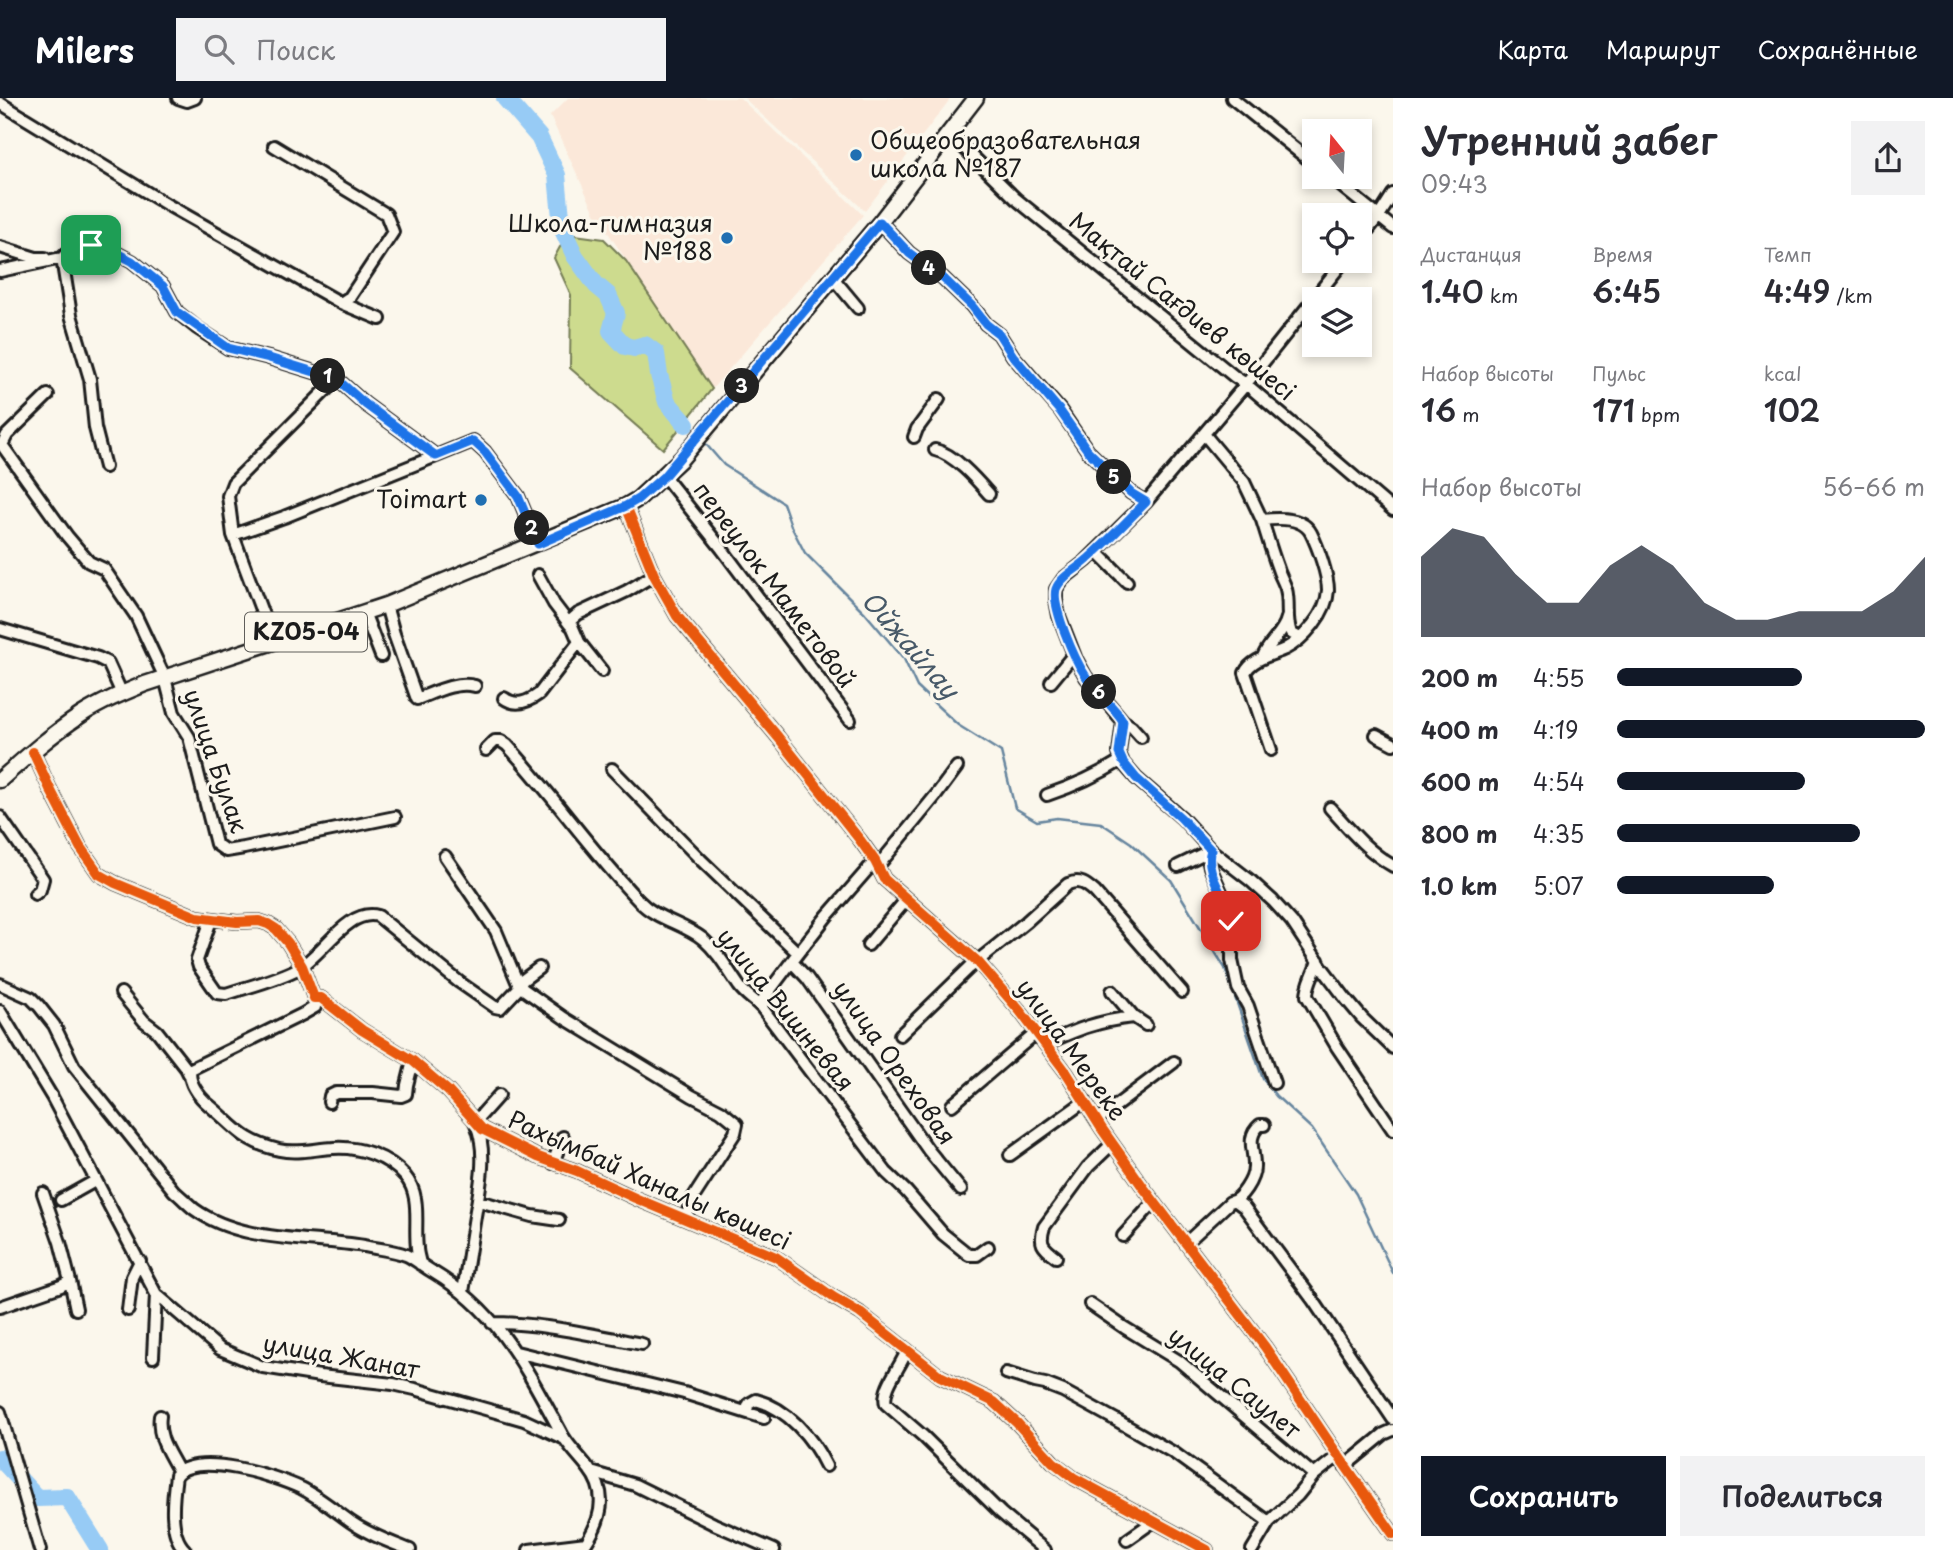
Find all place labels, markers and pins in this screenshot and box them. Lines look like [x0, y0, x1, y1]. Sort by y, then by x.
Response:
place label: Общеобразовательная школа №187 [870, 121, 1141, 185]
marker: Общеобразовательная школа №187 [848, 147, 864, 163]
place label: Школа-гимназия №188 [508, 204, 713, 268]
pin [61, 215, 121, 275]
marker: Школа-гимназия №188 [719, 230, 735, 246]
pin: 4 [912, 250, 946, 286]
pin: 1 [310, 358, 346, 394]
pin: 3 [724, 368, 760, 404]
pin: 5 [1096, 460, 1132, 494]
place label: Toimart [376, 480, 467, 516]
marker: Toimart [473, 492, 489, 508]
pin: 2 [514, 510, 550, 546]
pin: 6 [1082, 674, 1116, 710]
pin [1201, 891, 1261, 951]

